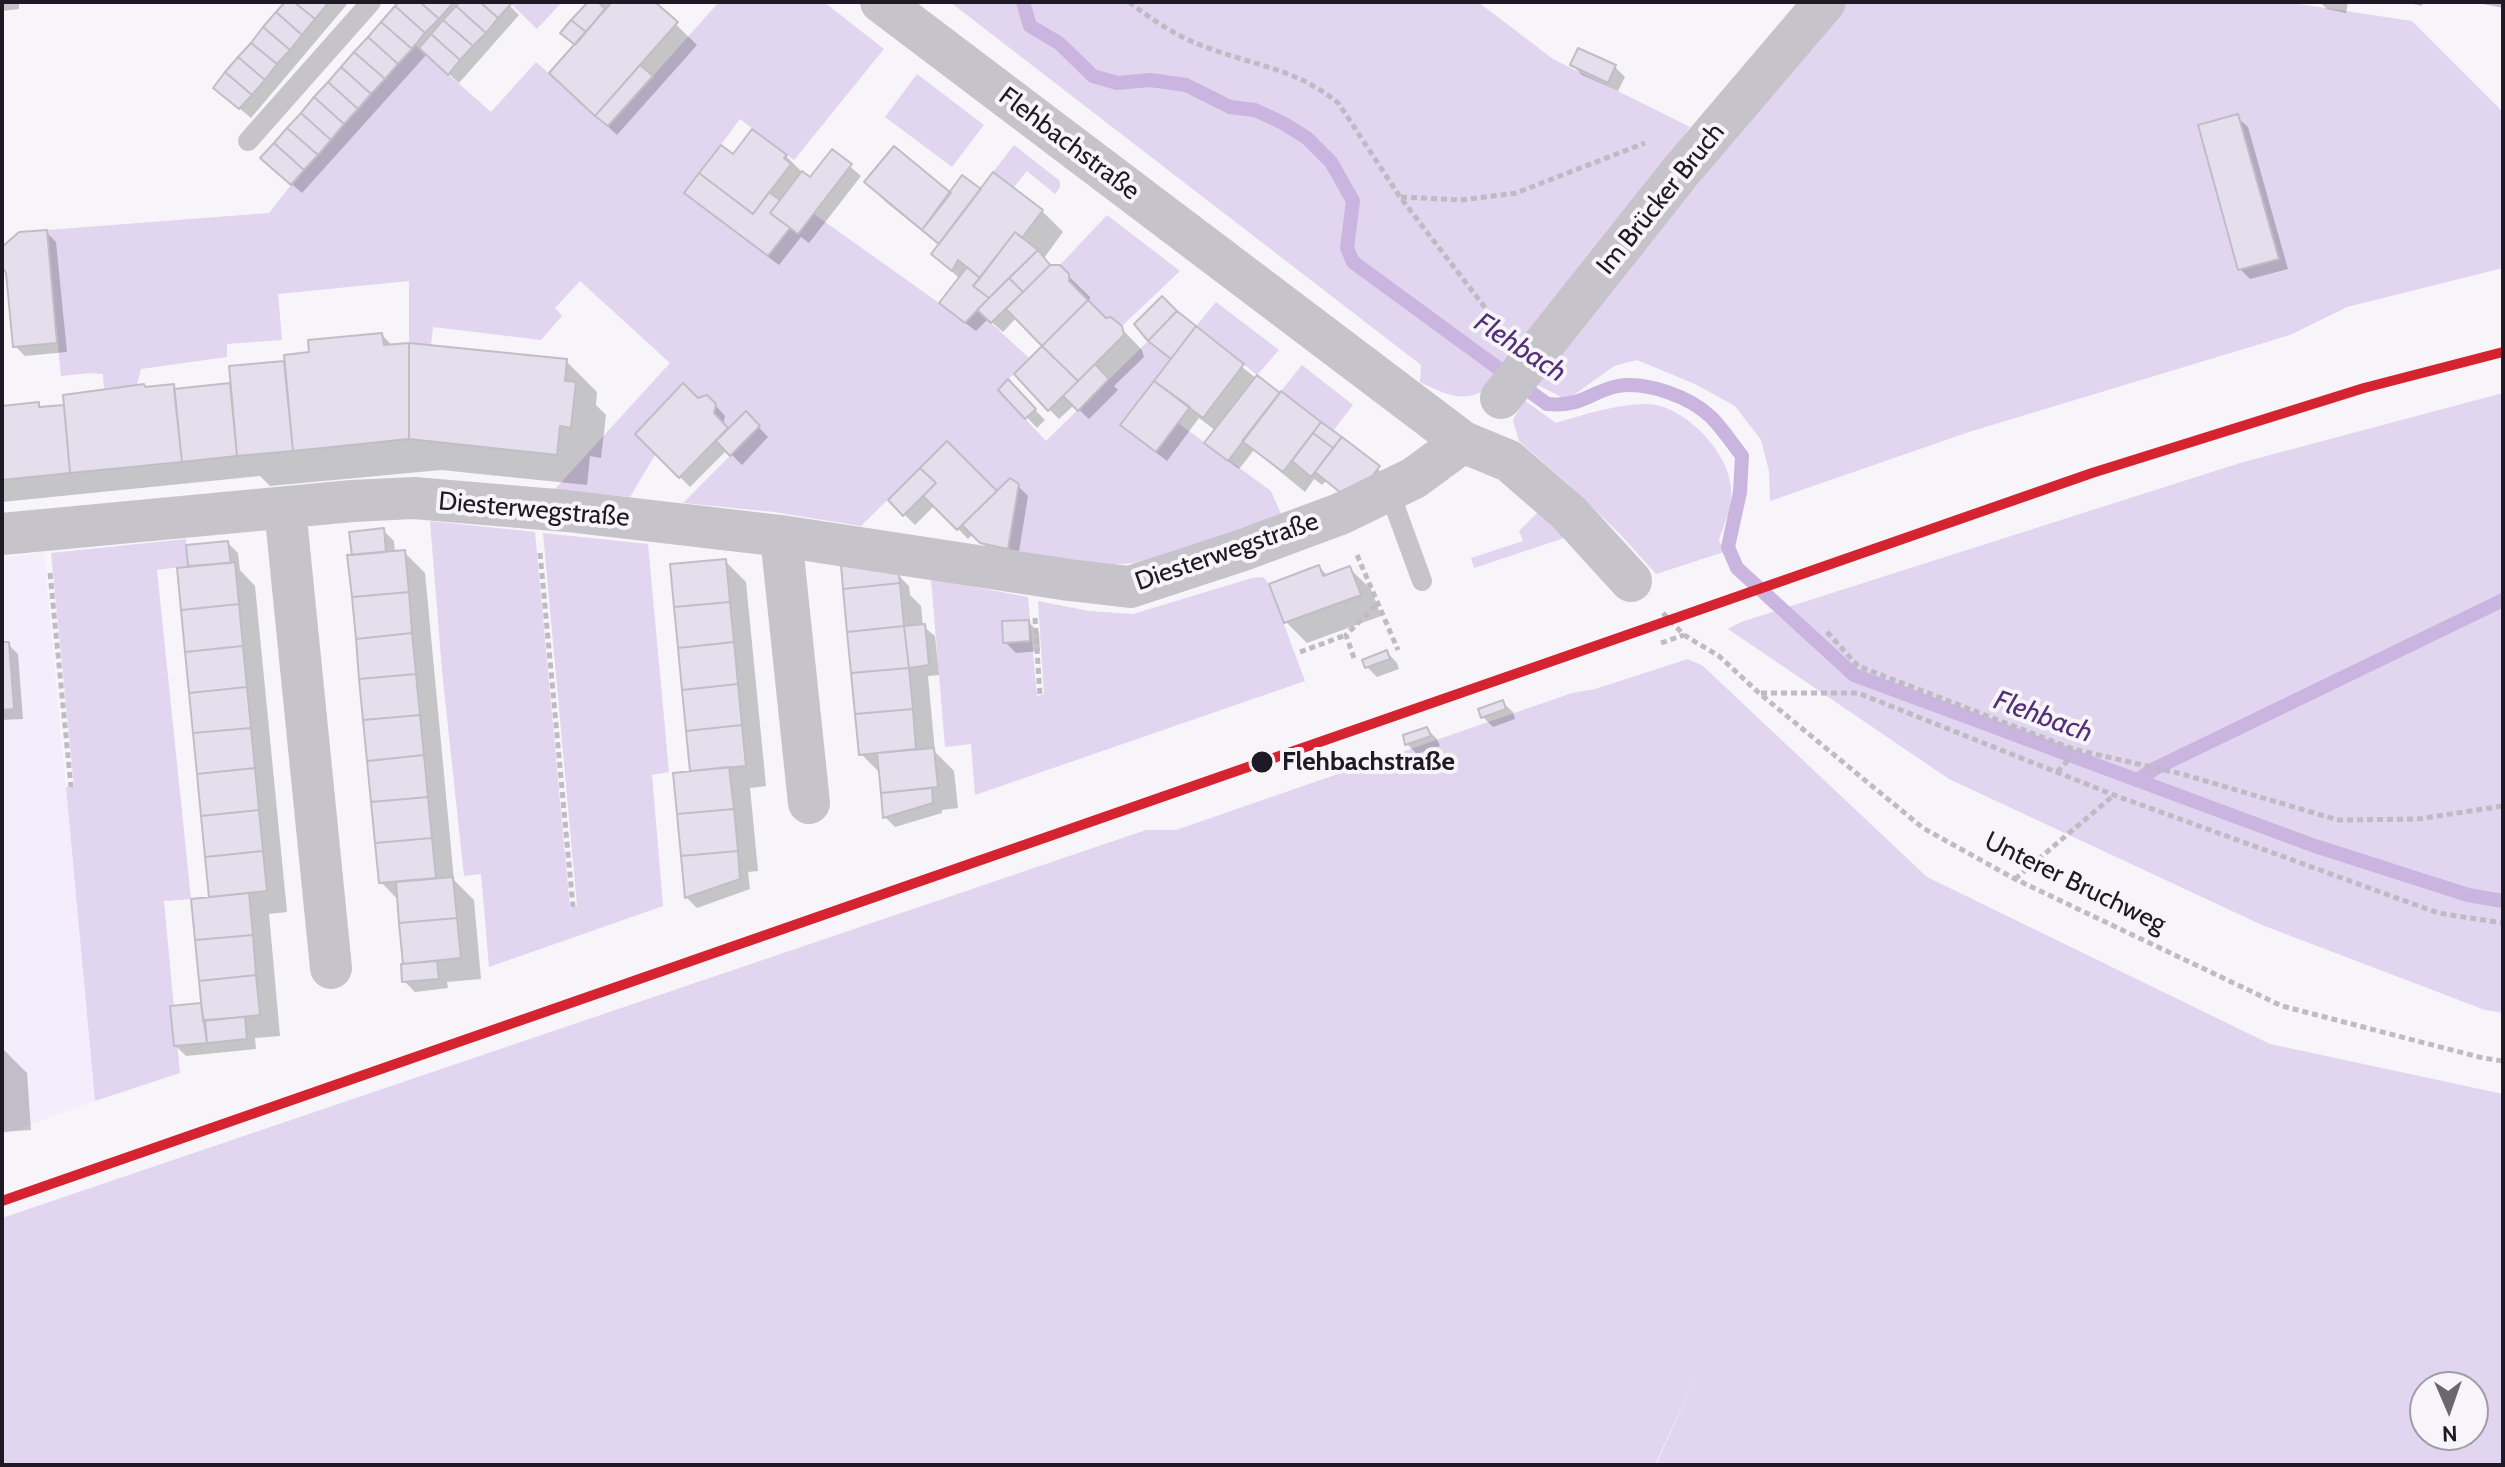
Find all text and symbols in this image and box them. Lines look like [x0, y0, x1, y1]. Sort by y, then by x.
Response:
street label: Flehbachstraße [993, 81, 1145, 207]
street label: Im Brücker Bruch [1590, 117, 1732, 281]
water label: Flehbach [1468, 306, 1572, 390]
street label: Diesterwegstraße [437, 486, 631, 534]
street label: Diesterwegstraße [1131, 506, 1323, 598]
water label: Flehbach [1989, 684, 2097, 750]
place label: Flehbachstraße [1282, 746, 1455, 778]
marker: Flehbachstraße [1249, 749, 1275, 775]
street label: Unterer Bruchweg [1979, 826, 2171, 940]
north arrow [2409, 1371, 2489, 1451]
text: N [2442, 1420, 2458, 1447]

